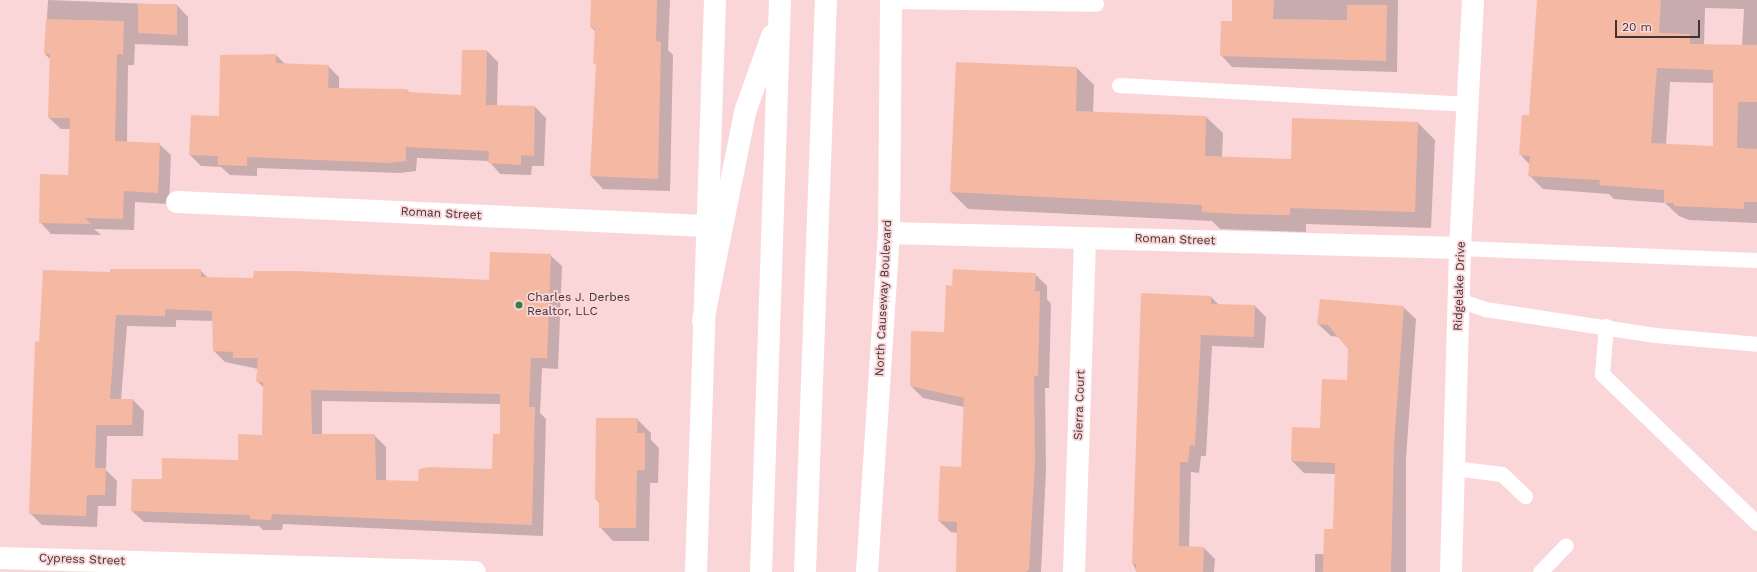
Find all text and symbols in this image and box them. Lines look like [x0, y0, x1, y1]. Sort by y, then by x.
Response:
scale bar [1617, 12, 1702, 38]
text: 20 m [1622, 20, 1652, 34]
street label: Roman Street [400, 205, 482, 223]
street label: North Causeway Boulevard [873, 219, 895, 377]
street label: Roman Street [1134, 231, 1216, 249]
street label: Ridgelake Drive [1451, 241, 1469, 331]
place label: Charles J. Derbes Realtor, LLC [527, 291, 630, 319]
marker: Charles J. Derbes Realtor, LLC [514, 300, 524, 310]
street label: Sierra Court [1072, 369, 1088, 441]
street label: Cypress Street [39, 551, 125, 569]

